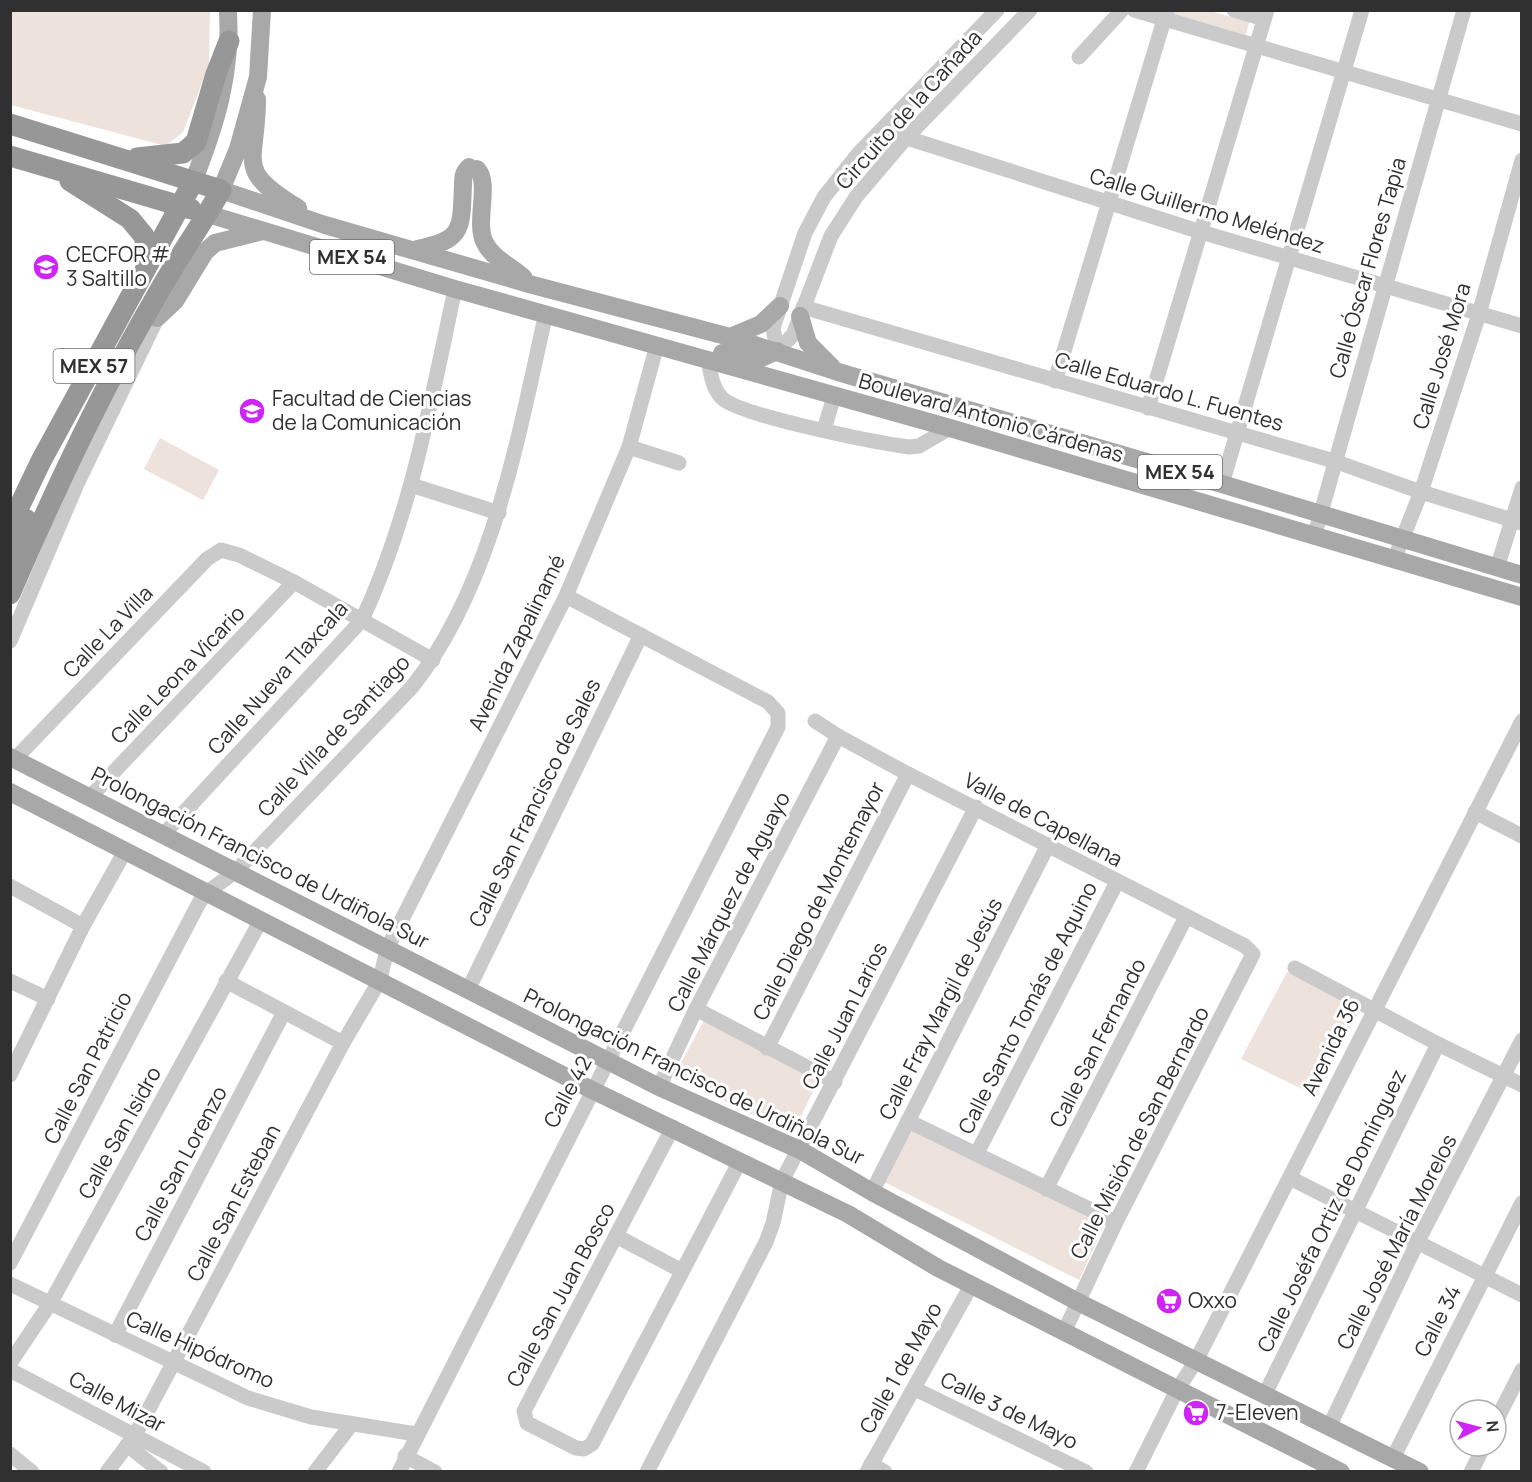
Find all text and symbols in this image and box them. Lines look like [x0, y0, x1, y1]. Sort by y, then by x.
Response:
street label: Circuito de la Cañada [829, 24, 987, 195]
street label: Calle Óscar Flores Tapia [1322, 154, 1412, 381]
street label: Calle Guillermo Meléndez [1086, 161, 1328, 259]
place label: CECFOR # 3 Saltillo [66, 240, 170, 292]
road number: MEX 54 [310, 240, 394, 274]
school or university icon: CECFOR # 3 Saltillo [31, 252, 61, 282]
street label: Calle José Mora [1406, 279, 1477, 432]
street label: Calle Eduardo L. Fuentes [1052, 345, 1287, 437]
road number: MEX 57 [54, 349, 134, 383]
street label: Boulevard Antonio Cárdenas [856, 366, 1127, 468]
place label: Facultad de Ciencias de la Comunicación [272, 384, 472, 436]
school or university icon: Facultad de Ciencias de la Comunicación [237, 396, 267, 426]
road number: MEX 54 [1138, 455, 1222, 489]
street label: Avenida Zapalinamé [461, 550, 571, 735]
street label: Calle La Villa [56, 579, 158, 684]
street label: Calle Nueva Tlaxcala [201, 595, 354, 760]
street label: Calle Leona Vicario [104, 599, 251, 749]
street label: Calle Villa de Santiago [251, 648, 416, 822]
street label: Calle San Francisco de Sales [462, 674, 607, 931]
street label: Prolongación Francisco de Urdiñola Sur [87, 759, 435, 955]
street label: Valle de Capellana [959, 766, 1128, 873]
street label: Calle Diego de Montemayor [746, 776, 891, 1025]
street label: Calle Márquez de Aguayo [660, 787, 796, 1016]
street label: Calle Santo Tomás de Aquino [951, 877, 1103, 1138]
street label: Calle Fray Margil de Jesús [872, 893, 1008, 1124]
street label: Calle Juan Larios [795, 937, 893, 1094]
street label: Calle San Fernando [1042, 953, 1152, 1132]
street label: Prolongación Francisco de Urdiñola Sur [519, 981, 870, 1171]
street label: Calle San Patricio [37, 987, 138, 1149]
street label: Avenida 36 [1295, 993, 1366, 1100]
street label: Calle Misión de San Bernardo [1063, 1002, 1215, 1264]
street label: Calle 42 [537, 1051, 598, 1132]
street label: Calle San Isidro [71, 1061, 167, 1204]
street label: Calle Joséfa Ortiz de Domínguez [1250, 1064, 1412, 1357]
street label: Calle San Lorenzo [127, 1081, 233, 1246]
street label: Calle San Esteban [180, 1119, 286, 1286]
street label: Calle José María Morelos [1330, 1129, 1463, 1354]
street label: Calle San Juan Bosco [500, 1198, 621, 1391]
street label: Calle 34 [1407, 1280, 1467, 1361]
supermarket icon: Oxxo [1154, 1286, 1184, 1316]
place label: Oxxo [1188, 1286, 1237, 1314]
street label: Calle 1 de Mayo [852, 1297, 948, 1438]
street label: Calle Hipódromo [122, 1304, 279, 1394]
street label: Calle Mizar [64, 1364, 171, 1438]
street label: Calle 3 de Mayo [936, 1365, 1083, 1455]
supermarket icon: 7-Eleven [1181, 1398, 1211, 1428]
place label: 7-Eleven [1216, 1398, 1299, 1426]
north arrow [1448, 1398, 1508, 1458]
text: N [1481, 1420, 1504, 1433]

